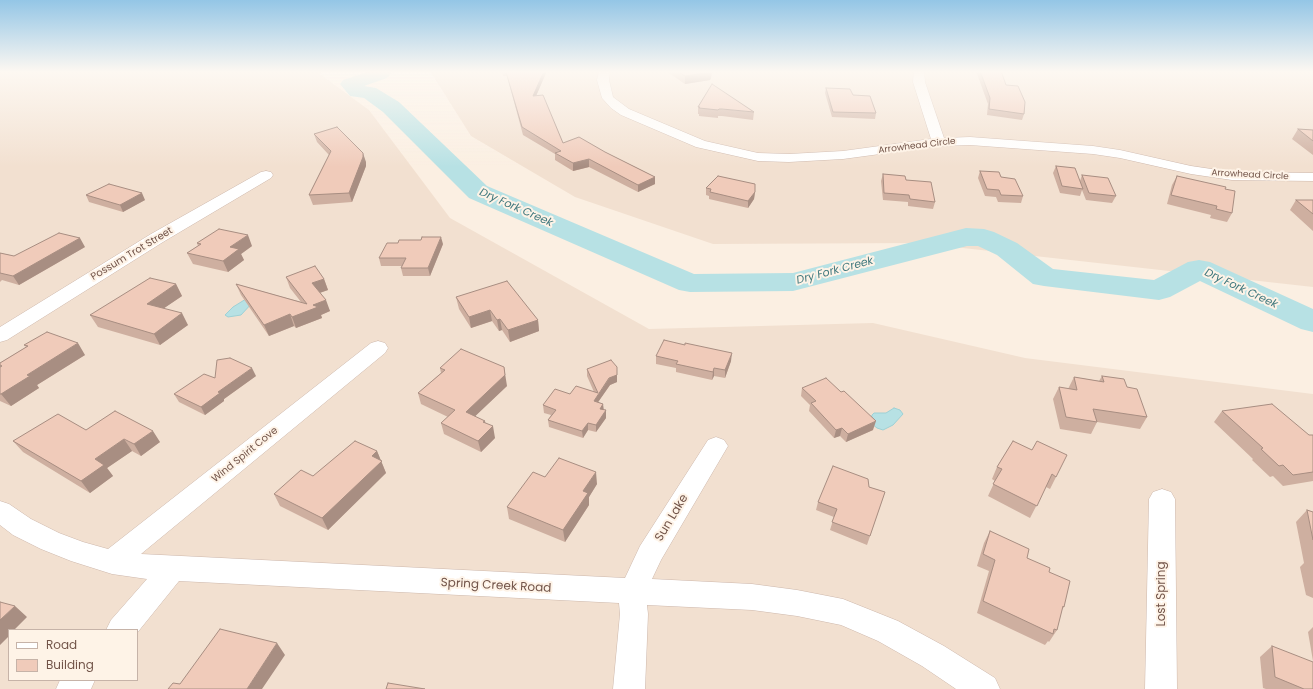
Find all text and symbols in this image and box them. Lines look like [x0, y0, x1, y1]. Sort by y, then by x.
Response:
street label: Arrowhead Circle [878, 136, 956, 156]
street label: Arrowhead Circle [1211, 168, 1289, 182]
water label: Dry Fork Creek [477, 186, 555, 230]
street label: Possum Trot Street [89, 225, 175, 283]
water label: Dry Fork Creek [795, 254, 875, 288]
water label: Dry Fork Creek [1202, 266, 1280, 312]
street label: Wind Spirit Cove [210, 425, 280, 485]
street label: Sun Lake [652, 492, 692, 544]
street label: Lost Spring [1155, 561, 1169, 627]
street label: Spring Creek Road [440, 576, 552, 596]
legend [8, 629, 138, 681]
text: Road [46, 636, 77, 653]
text: Building [46, 656, 94, 673]

